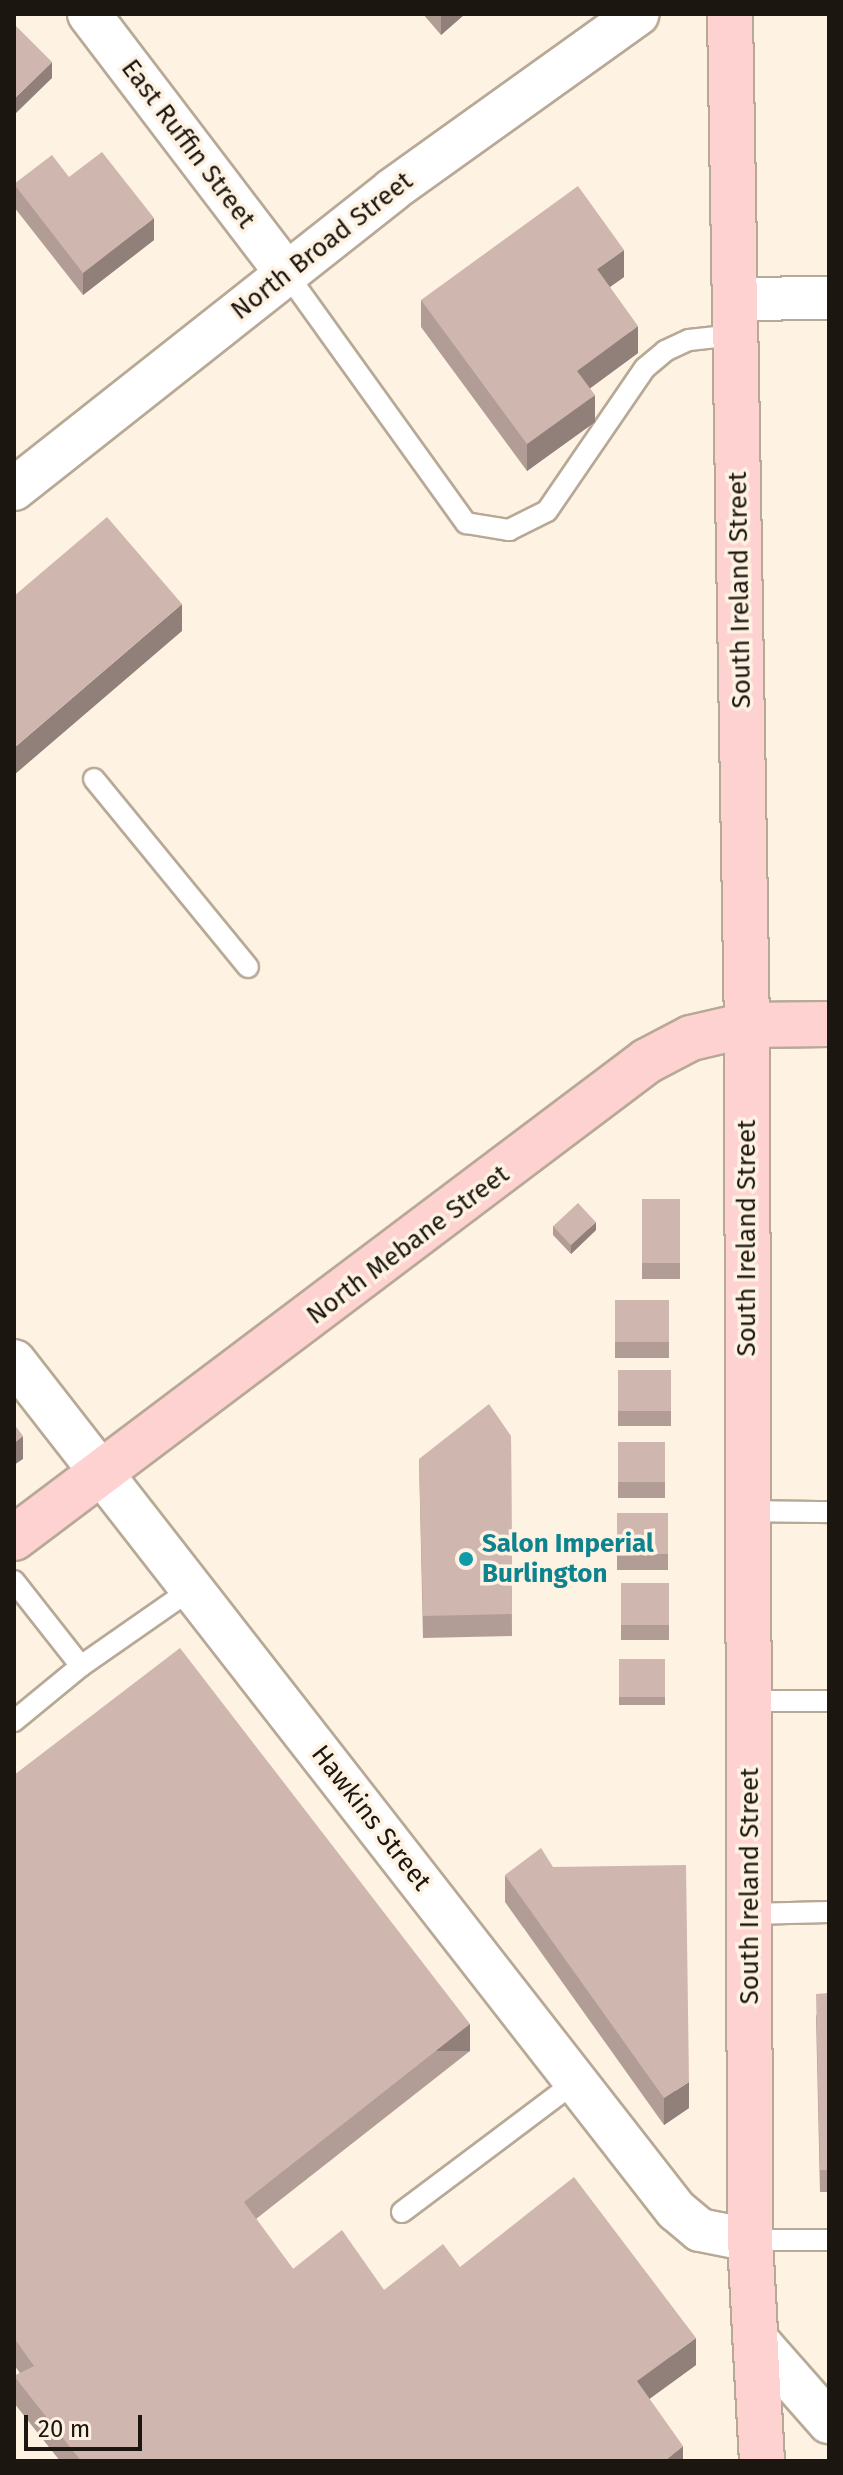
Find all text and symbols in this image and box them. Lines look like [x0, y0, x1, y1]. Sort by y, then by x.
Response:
street label: East Ruffin Street [114, 54, 262, 234]
street label: North Broad Street [225, 165, 419, 327]
street label: South Ireland Street [722, 471, 758, 709]
street label: South Ireland Street [731, 1120, 763, 1356]
street label: North Mebane Street [301, 1159, 515, 1331]
place label: Salon Imperial Burlington [482, 1528, 654, 1590]
marker: Salon Imperial Burlington [457, 1550, 475, 1568]
street label: Hawkins Street [305, 1739, 437, 1897]
street label: South Ireland Street [734, 1768, 766, 2004]
scale bar [28, 2399, 146, 2449]
text: 20 m [38, 2415, 90, 2443]

